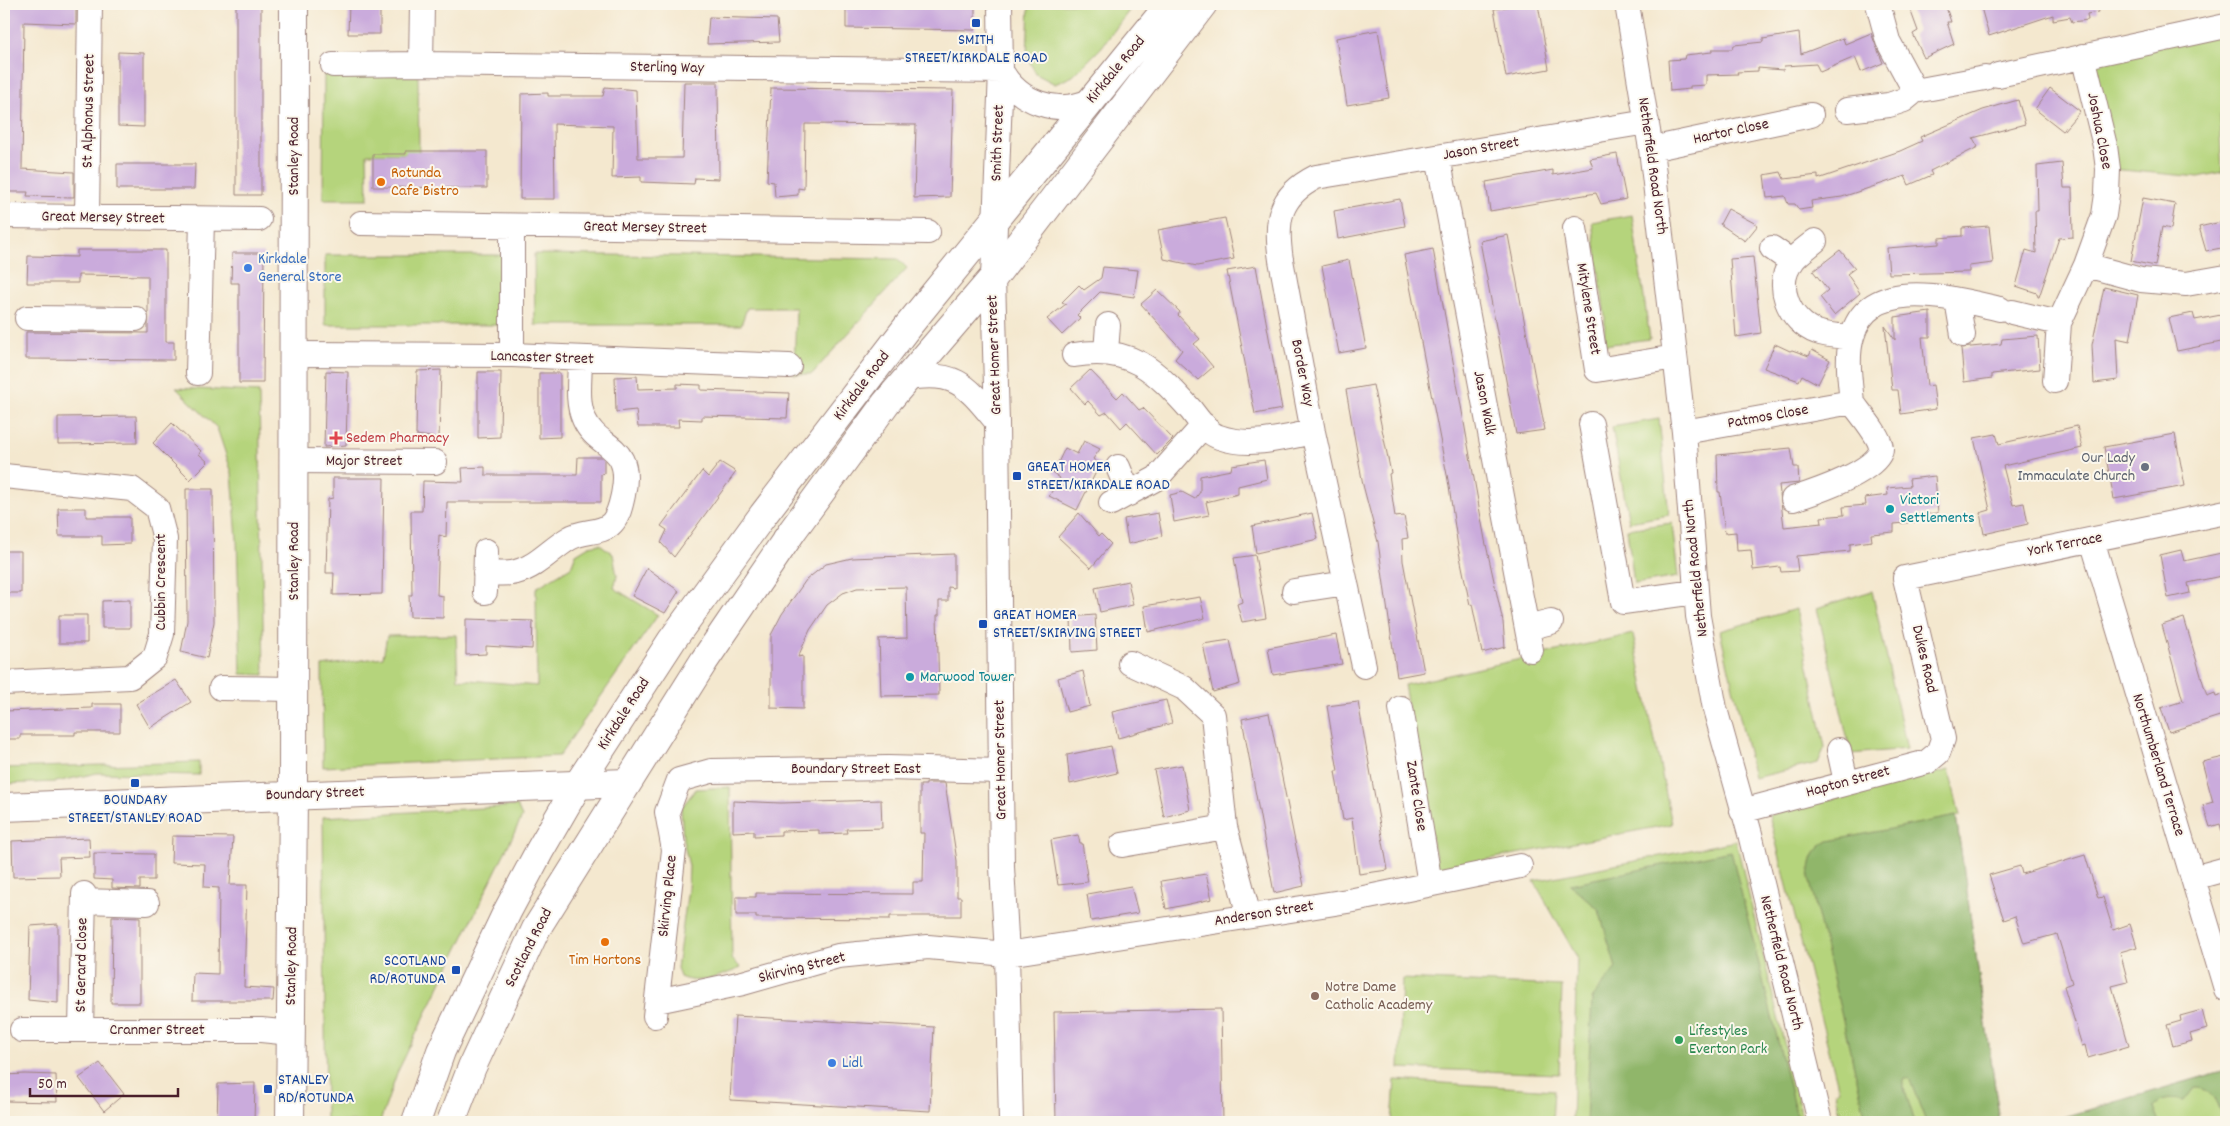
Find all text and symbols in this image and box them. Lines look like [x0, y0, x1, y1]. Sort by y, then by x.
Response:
marker: SMITH STREET/KIRKDALE ROAD [970, 17, 982, 29]
place label: SMITH STREET/KIRKDALE ROAD [905, 29, 1047, 70]
street label: Kirkdale Road [1081, 31, 1151, 109]
street label: St Alphonus Street [77, 53, 101, 168]
street label: Sterling Way [630, 56, 705, 80]
street label: Joshua Close [2080, 91, 2118, 171]
street label: Netherfield Road North [1631, 96, 1673, 236]
street label: Smith Street [985, 104, 1011, 182]
street label: Hartor Close [1691, 113, 1771, 151]
street label: Stanley Road [283, 117, 306, 195]
street label: Jason Street [1441, 131, 1521, 167]
place label: Rotunda Cafe Bistro [391, 162, 459, 203]
marker: Rotunda Cafe Bistro [375, 176, 387, 188]
street label: Great Mersey Street [41, 205, 165, 231]
street label: Great Mersey Street [583, 215, 707, 241]
place label: Kirkdale General Store [258, 248, 342, 289]
marker: Kirkdale General Store [242, 262, 254, 274]
street label: Mitylene Street [1569, 262, 1607, 357]
street label: Great Homer Street [981, 295, 1009, 415]
street label: Border Way [1284, 337, 1320, 409]
street label: Lancaster Street [490, 345, 594, 371]
street label: Kirkdale Road [828, 346, 896, 426]
street label: Jason Walk [1466, 369, 1502, 437]
street label: Patmos Close [1726, 399, 1810, 435]
place label: Sedem Pharmacy [346, 427, 449, 450]
marker: Sedem Pharmacy [330, 432, 342, 444]
place label: Our Lady Immaculate Church [2017, 447, 2136, 488]
street label: Major Street [326, 450, 402, 473]
place label: GREAT HOMER STREET/KIRKDALE ROAD [1027, 456, 1170, 497]
marker: Our Lady Immaculate Church [2139, 461, 2151, 473]
marker: GREAT HOMER STREET/KIRKDALE ROAD [1011, 470, 1023, 482]
place label: Victori Settlements [1900, 489, 1975, 530]
street label: Netherfield Road North [1677, 498, 1715, 638]
marker: Victori Settlements [1884, 503, 1896, 515]
street label: Stanley Road [283, 522, 306, 600]
street label: York Terrace [2026, 527, 2104, 563]
street label: Cubbin Crescent [150, 533, 173, 631]
place label: GREAT HOMER STREET/SKIRVING STREET [993, 604, 1142, 645]
marker: GREAT HOMER STREET/SKIRVING STREET [977, 618, 989, 630]
street label: Dukes Road [1905, 623, 1943, 695]
place label: Marwood Tower [920, 666, 1014, 689]
marker: Marwood Tower [904, 671, 916, 683]
street label: Kirkdale Road [592, 673, 656, 755]
street label: Northumberland Terrace [2125, 691, 2191, 839]
street label: Great Homer Street [988, 700, 1014, 820]
street label: Boundary Street East [791, 758, 921, 781]
street label: Zante Close [1399, 759, 1433, 833]
street label: Hapton Street [1803, 760, 1893, 804]
marker: BOUNDARY STREET/STANLEY ROAD [129, 777, 141, 789]
street label: Boundary Street [265, 781, 365, 807]
place label: BOUNDARY STREET/STANLEY ROAD [68, 789, 202, 830]
street label: Skirving Place [652, 854, 684, 938]
street label: Netherfield Road North [1753, 893, 1809, 1033]
street label: Anderson Street [1213, 895, 1315, 933]
street label: Scotland Road [499, 904, 559, 992]
street label: St Gerard Close [70, 917, 94, 1013]
street label: Stanley Road [280, 926, 304, 1006]
marker: Tim Hortons [599, 936, 611, 948]
street label: Skirving Street [756, 946, 848, 990]
place label: Tim Hortons [569, 949, 641, 972]
place label: SCOTLAND RD/ROTUNDA [369, 950, 446, 991]
marker: SCOTLAND RD/ROTUNDA [450, 964, 462, 976]
place label: Notre Dame Catholic Academy [1325, 976, 1433, 1017]
marker: Notre Dame Catholic Academy [1309, 990, 1321, 1002]
street label: Cranmer Street [109, 1019, 205, 1042]
place label: Lifestyles Everton Park [1689, 1020, 1767, 1061]
marker: Lifestyles Everton Park [1673, 1034, 1685, 1046]
place label: Lidl [842, 1052, 863, 1075]
marker: Lidl [826, 1057, 838, 1069]
scale bar [30, 1066, 178, 1098]
place label: STANLEY RD/ROTUNDA [278, 1069, 355, 1110]
text: 50 m [38, 1074, 67, 1096]
marker: STANLEY RD/ROTUNDA [262, 1083, 274, 1095]

